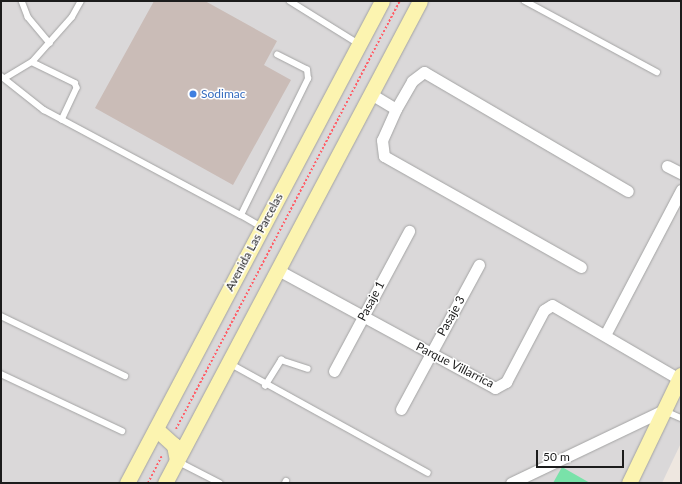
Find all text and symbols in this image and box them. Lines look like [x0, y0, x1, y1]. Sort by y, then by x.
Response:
place label: Sodimac [201, 87, 245, 101]
marker: Sodimac [188, 89, 198, 99]
street label: Avenida Las Parcelas [222, 191, 286, 293]
street label: Pasaje 1 [354, 278, 388, 324]
street label: Pasaje 3 [434, 294, 468, 338]
street label: Parque Villarrica [413, 339, 497, 391]
scale bar [538, 442, 626, 468]
text: 50 m [543, 449, 570, 464]

